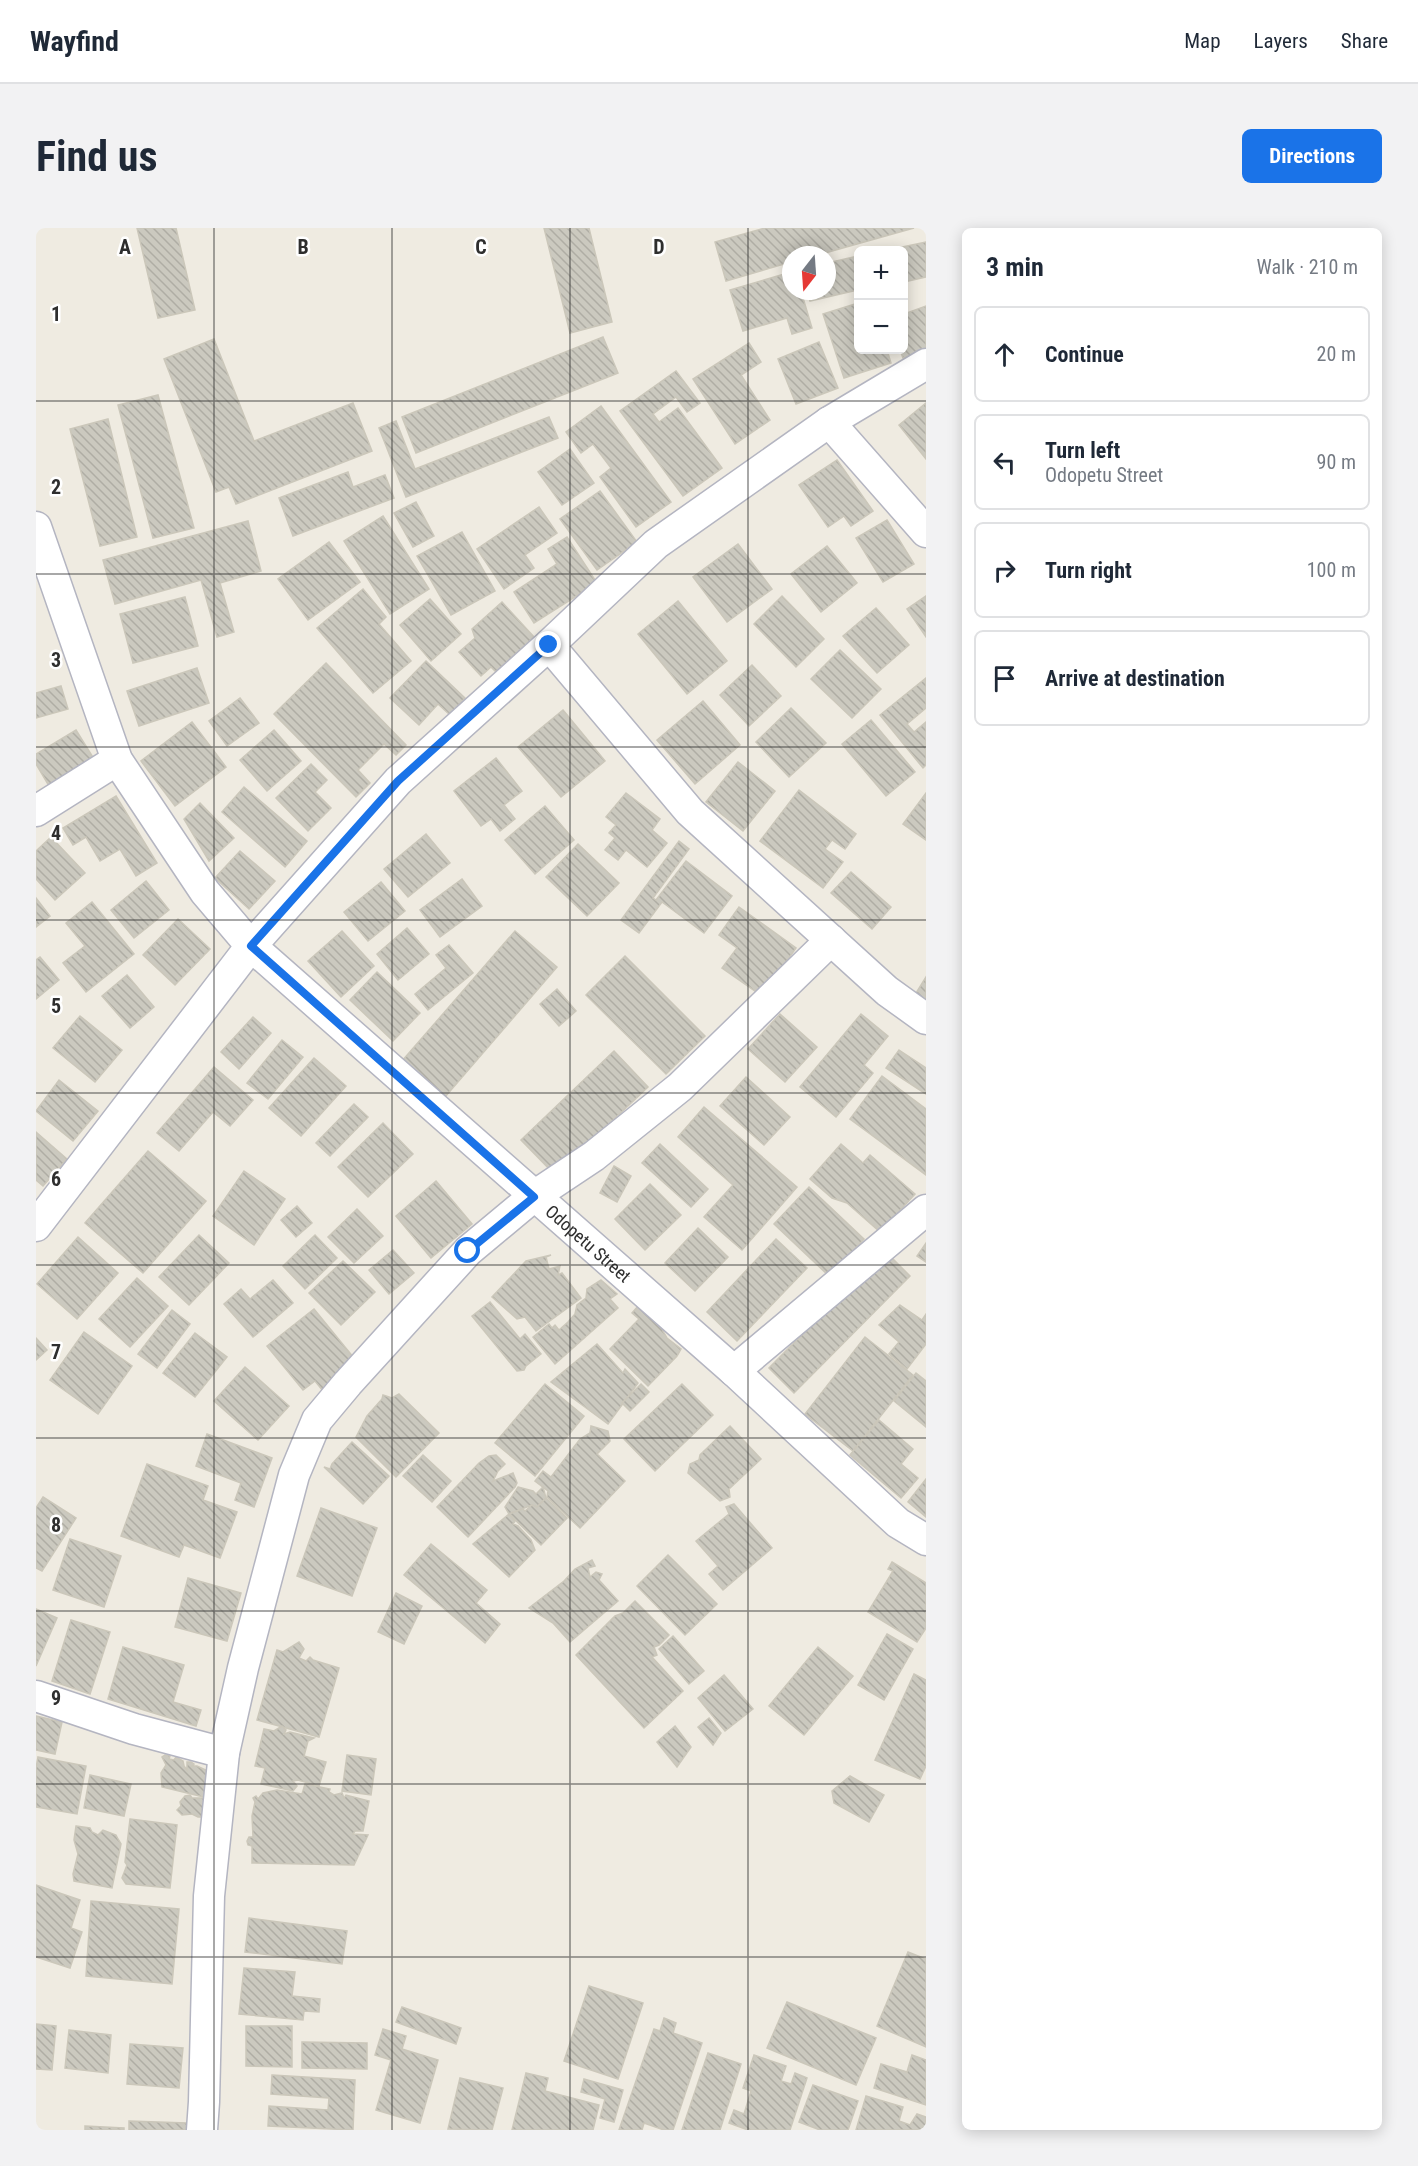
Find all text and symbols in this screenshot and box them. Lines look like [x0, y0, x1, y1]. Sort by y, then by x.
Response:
text: Wayfind [30, 25, 119, 58]
text: Map [1184, 29, 1221, 53]
text: Layers [1254, 29, 1308, 53]
text: Share [1341, 29, 1388, 53]
button: Directions [1242, 129, 1382, 183]
text: Find us [36, 132, 157, 181]
text: A [119, 235, 131, 259]
text: B [297, 235, 309, 259]
text: C [475, 235, 487, 259]
text: D [653, 235, 665, 259]
north arrow [782, 246, 836, 300]
map controls [854, 246, 908, 354]
button: + [854, 246, 908, 300]
text: 3 min [986, 252, 1044, 282]
text: Walk · 210 m [1257, 255, 1358, 279]
button: − [854, 300, 908, 354]
text: 1 [51, 302, 61, 326]
icon: ahead [988, 338, 1021, 371]
text: Continue [1045, 342, 1124, 367]
text: 20 m [1317, 342, 1356, 366]
text: Turn left [1045, 438, 1120, 463]
icon: left [988, 446, 1021, 479]
text: 90 m [1317, 450, 1356, 474]
text: Odopetu Street [1045, 463, 1163, 487]
text: 2 [51, 475, 61, 499]
icon: right [988, 554, 1021, 587]
text: Turn right [1045, 558, 1132, 583]
text: 100 m [1307, 558, 1356, 582]
route end [535, 631, 561, 657]
text: 3 [51, 648, 61, 672]
icon: arrive [988, 662, 1021, 695]
text: Arrive at destination [1045, 666, 1225, 691]
text: 4 [51, 821, 61, 845]
text: 5 [51, 994, 61, 1018]
text: 6 [51, 1167, 61, 1191]
street label: Odopetu Street [542, 1200, 636, 1286]
route start [454, 1237, 480, 1263]
text: 7 [51, 1340, 61, 1364]
text: 8 [51, 1513, 61, 1537]
text: 9 [51, 1686, 61, 1710]

